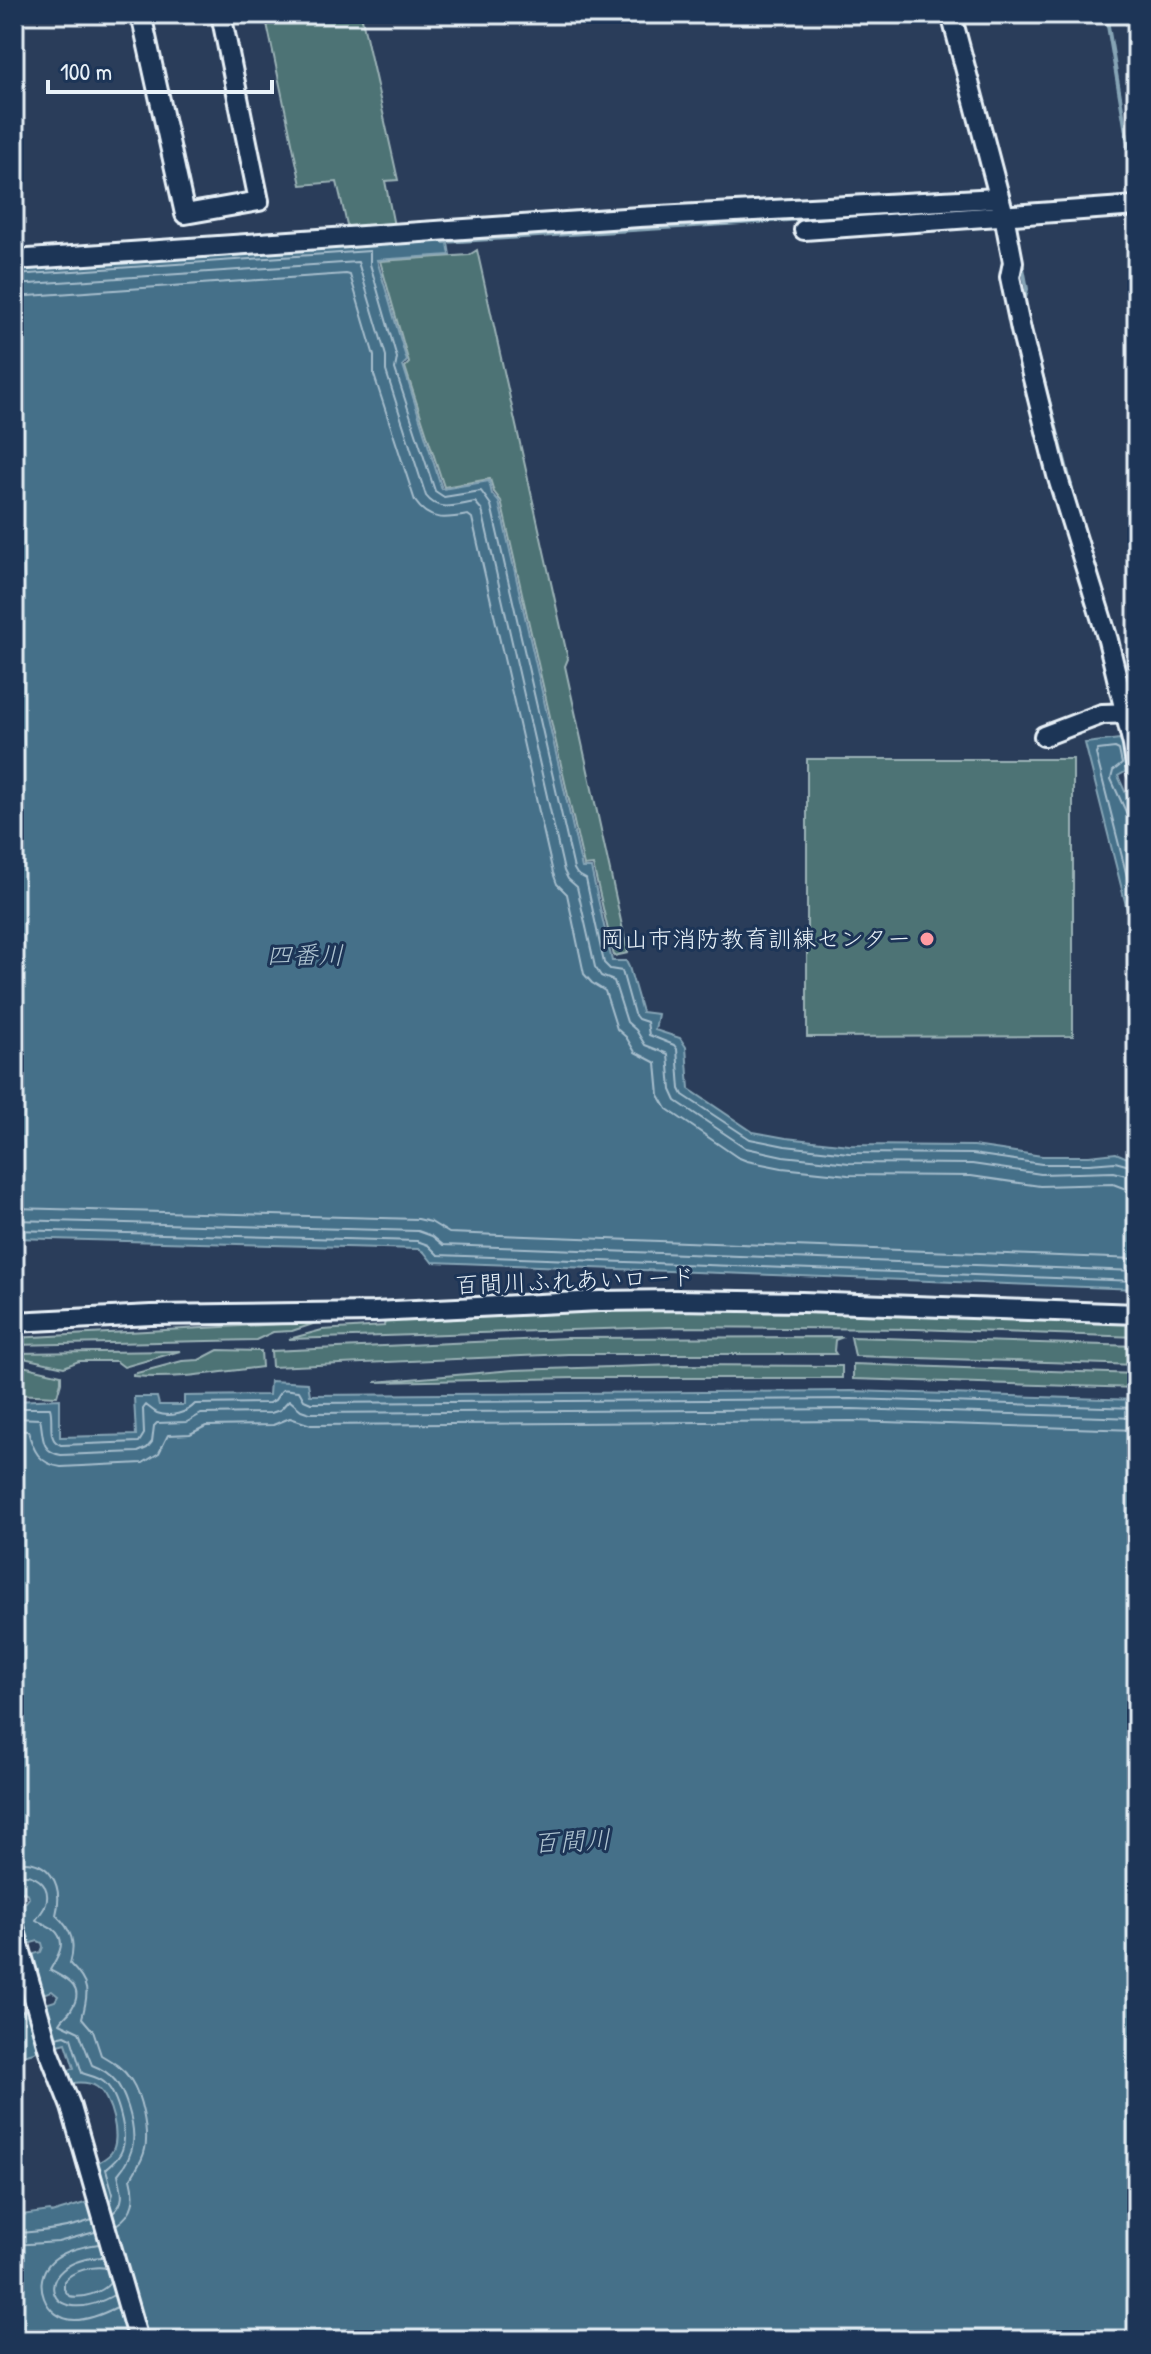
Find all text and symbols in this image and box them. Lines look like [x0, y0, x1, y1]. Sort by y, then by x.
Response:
scale bar [48, 44, 272, 94]
text: 100 m [60, 55, 112, 87]
place label: 岡山市消防教育訓練センター [600, 922, 911, 954]
marker: 岡山市消防教育訓練センター [918, 930, 936, 948]
water label: 四番川 [266, 937, 344, 972]
street label: 百間川ふれあいロード [454, 1260, 695, 1300]
water label: 百間川 [532, 1821, 612, 1860]

